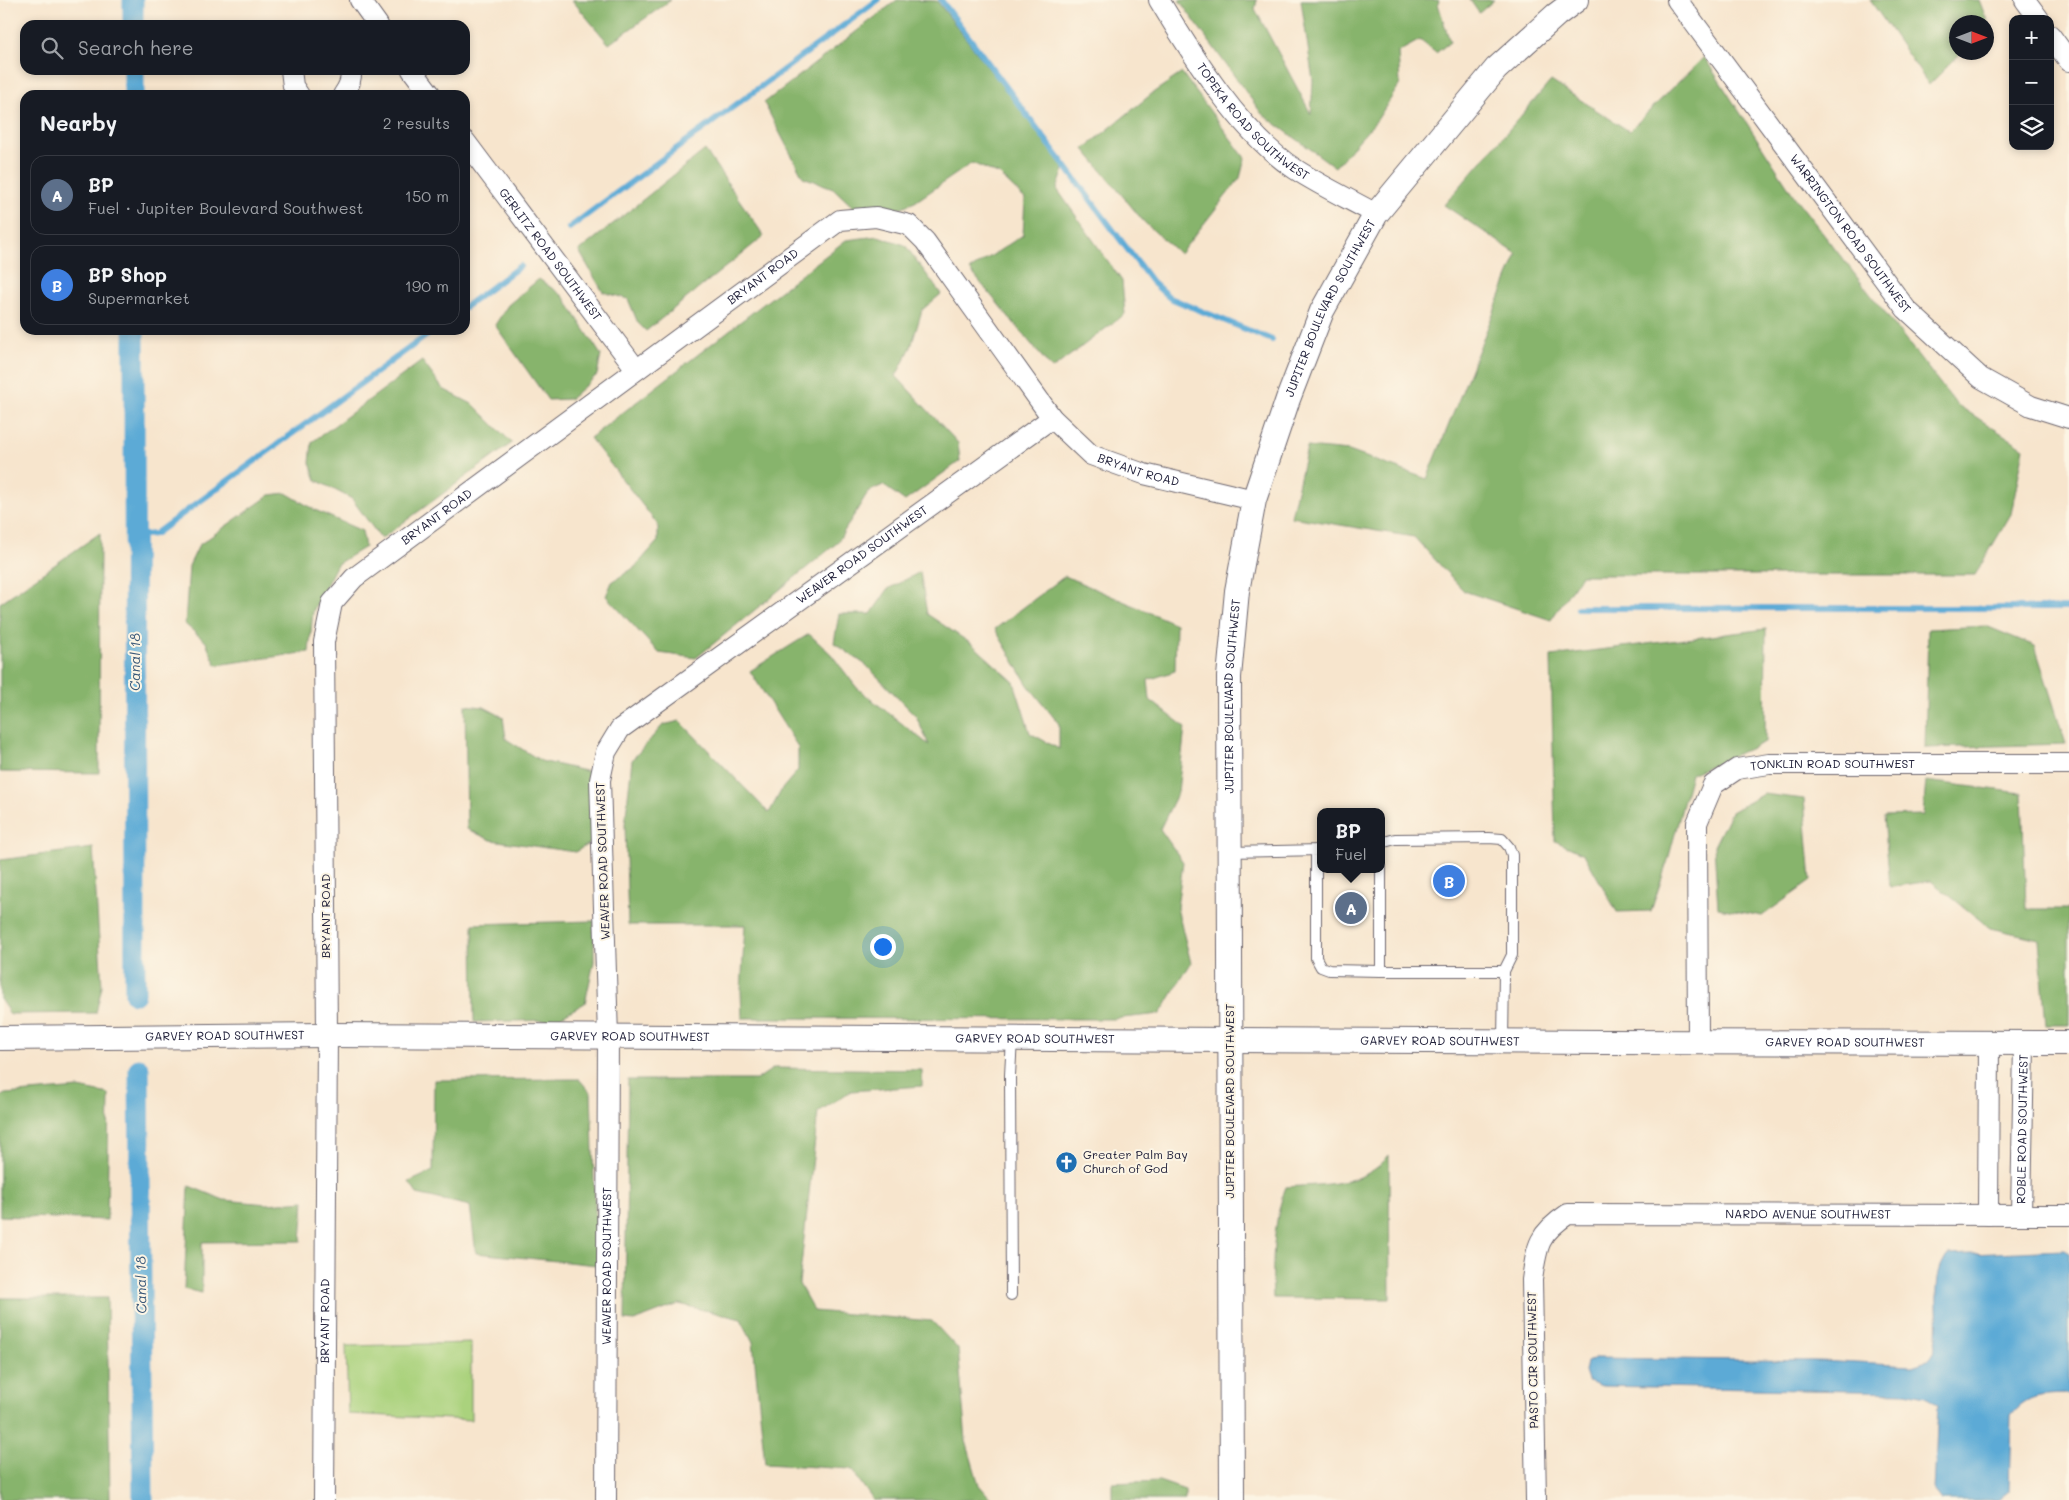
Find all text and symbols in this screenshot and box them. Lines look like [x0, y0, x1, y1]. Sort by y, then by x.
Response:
north arrow [1949, 15, 1994, 60]
map controls [2009, 15, 2054, 150]
button: + [2009, 15, 2054, 60]
search box [20, 20, 470, 75]
icon: search [38, 34, 66, 62]
text: Search here [78, 35, 194, 60]
street label: TOPEKA ROAD SOUTHWEST [1194, 59, 1313, 183]
button: − [2009, 60, 2054, 105]
button: layers [2009, 105, 2054, 150]
text: Nearby [40, 109, 117, 136]
text: 2 results [383, 112, 450, 133]
street label: WARRINGTON ROAD SOUTHWEST [1787, 150, 1915, 317]
text: BP [88, 172, 114, 197]
text: A [51, 185, 63, 206]
text: 150 m [405, 185, 449, 206]
street label: GERLITZ ROAD SOUTHWEST [496, 185, 606, 324]
text: Fuel · Jupiter Boulevard Southwest [88, 197, 364, 218]
street label: JUPITER BOULEVARD SOUTHWEST [1281, 216, 1379, 399]
street label: BRYANT ROAD [724, 244, 801, 307]
text: BP Shop [88, 262, 167, 287]
text: B [52, 275, 62, 296]
text: 190 m [405, 275, 449, 296]
text: Supermarket [88, 287, 190, 308]
street label: BRYANT ROAD [1096, 449, 1181, 489]
street label: BRYANT ROAD [397, 485, 475, 548]
street label: WEAVER ROAD SOUTHWEST [793, 501, 931, 607]
street label: JUPITER BOULEVARD SOUTHWEST [1220, 598, 1243, 794]
water label: Canal 18 [125, 633, 144, 691]
street label: TONKLIN ROAD SOUTHWEST [1749, 755, 1915, 774]
street label: WEAVER ROAD SOUTHWEST [591, 781, 613, 940]
popup [1317, 808, 1385, 873]
text: BP [1335, 818, 1361, 843]
text: Fuel [1335, 843, 1367, 864]
pin: B [1433, 862, 1465, 900]
street label: BRYANT ROAD [317, 874, 333, 958]
pin: A [1335, 889, 1367, 927]
your location [870, 934, 896, 960]
street label: JUPITER BOULEVARD SOUTHWEST [1221, 1003, 1237, 1198]
street label: GARVEY ROAD SOUTHWEST [145, 1026, 305, 1044]
street label: GARVEY ROAD SOUTHWEST [550, 1027, 710, 1044]
street label: GARVEY ROAD SOUTHWEST [955, 1029, 1115, 1046]
street label: GARVEY ROAD SOUTHWEST [1360, 1032, 1520, 1049]
street label: GARVEY ROAD SOUTHWEST [1765, 1033, 1925, 1050]
street label: ROBLE ROAD SOUTHWEST [2012, 1054, 2031, 1204]
place label: Greater Palm Bay Church of God [1083, 1146, 1188, 1176]
church icon: Greater Palm Bay Church of God [1055, 1150, 1079, 1174]
street label: WEAVER ROAD SOUTHWEST [598, 1187, 614, 1345]
street label: NARDO AVENUE SOUTHWEST [1725, 1205, 1891, 1222]
water label: Canal 18 [130, 1256, 151, 1314]
street label: BRYANT ROAD [316, 1279, 332, 1363]
street label: PASTO CIR SOUTHWEST [1523, 1291, 1541, 1429]

